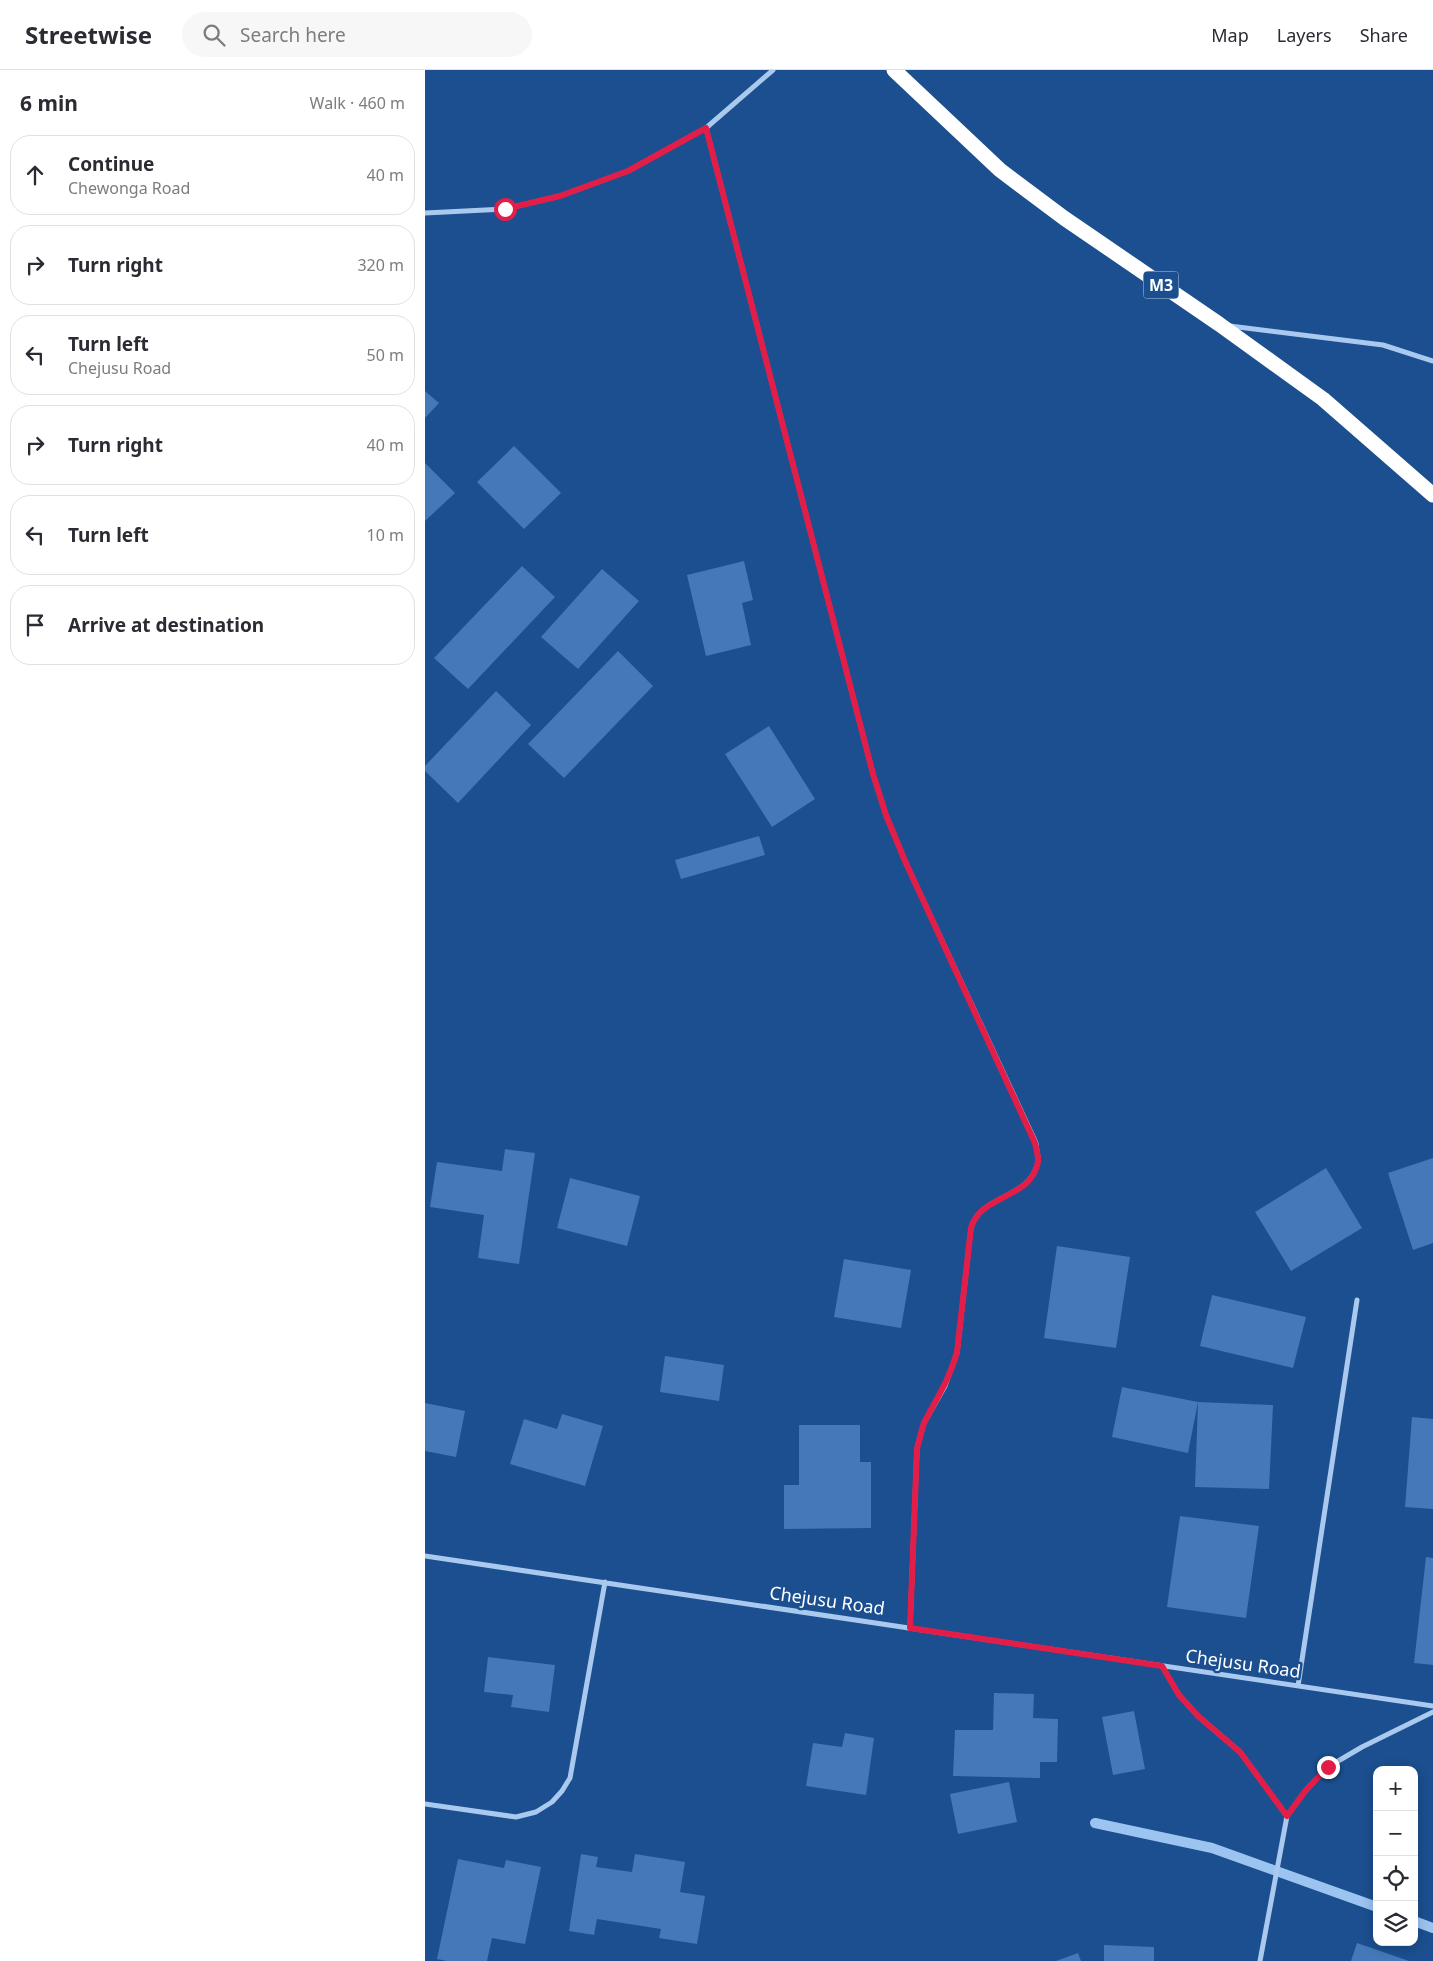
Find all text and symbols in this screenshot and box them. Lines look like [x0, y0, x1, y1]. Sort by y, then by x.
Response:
search box [182, 12, 532, 57]
text: Streetwise [25, 18, 152, 51]
icon: search [200, 21, 228, 49]
text: Search here [240, 22, 346, 48]
text: Map [1211, 23, 1249, 47]
text: Layers [1277, 23, 1332, 47]
text: Share [1360, 23, 1408, 47]
text: 6 min [20, 89, 78, 117]
text: Walk · 460 m [310, 92, 405, 114]
text: Continue [68, 151, 154, 177]
icon: ahead [21, 161, 49, 189]
text: 40 m [367, 164, 404, 186]
text: Chewonga Road [68, 177, 190, 199]
route start [494, 198, 517, 221]
icon: right [21, 251, 49, 279]
text: Turn right [68, 252, 163, 278]
text: 320 m [357, 254, 404, 276]
road number: M3 [1143, 272, 1179, 298]
text: Turn left [68, 331, 149, 357]
icon: left [21, 341, 49, 369]
text: 50 m [367, 344, 404, 366]
text: Chejusu Road [68, 357, 171, 379]
icon: right [21, 431, 49, 459]
text: Turn right [68, 432, 163, 458]
text: 40 m [367, 434, 404, 456]
icon: left [21, 521, 49, 549]
text: Turn left [68, 522, 149, 548]
text: 10 m [367, 524, 404, 546]
icon: arrive [21, 611, 49, 639]
text: Arrive at destination [68, 612, 264, 638]
street label: Chejusu Road [768, 1580, 886, 1620]
street label: Chejusu Road [1184, 1643, 1302, 1683]
route end [1317, 1756, 1340, 1779]
map controls [1373, 1766, 1418, 1946]
button: + [1373, 1766, 1418, 1811]
button: − [1373, 1811, 1418, 1856]
button: locate [1373, 1856, 1418, 1901]
button: layers [1373, 1901, 1418, 1946]

